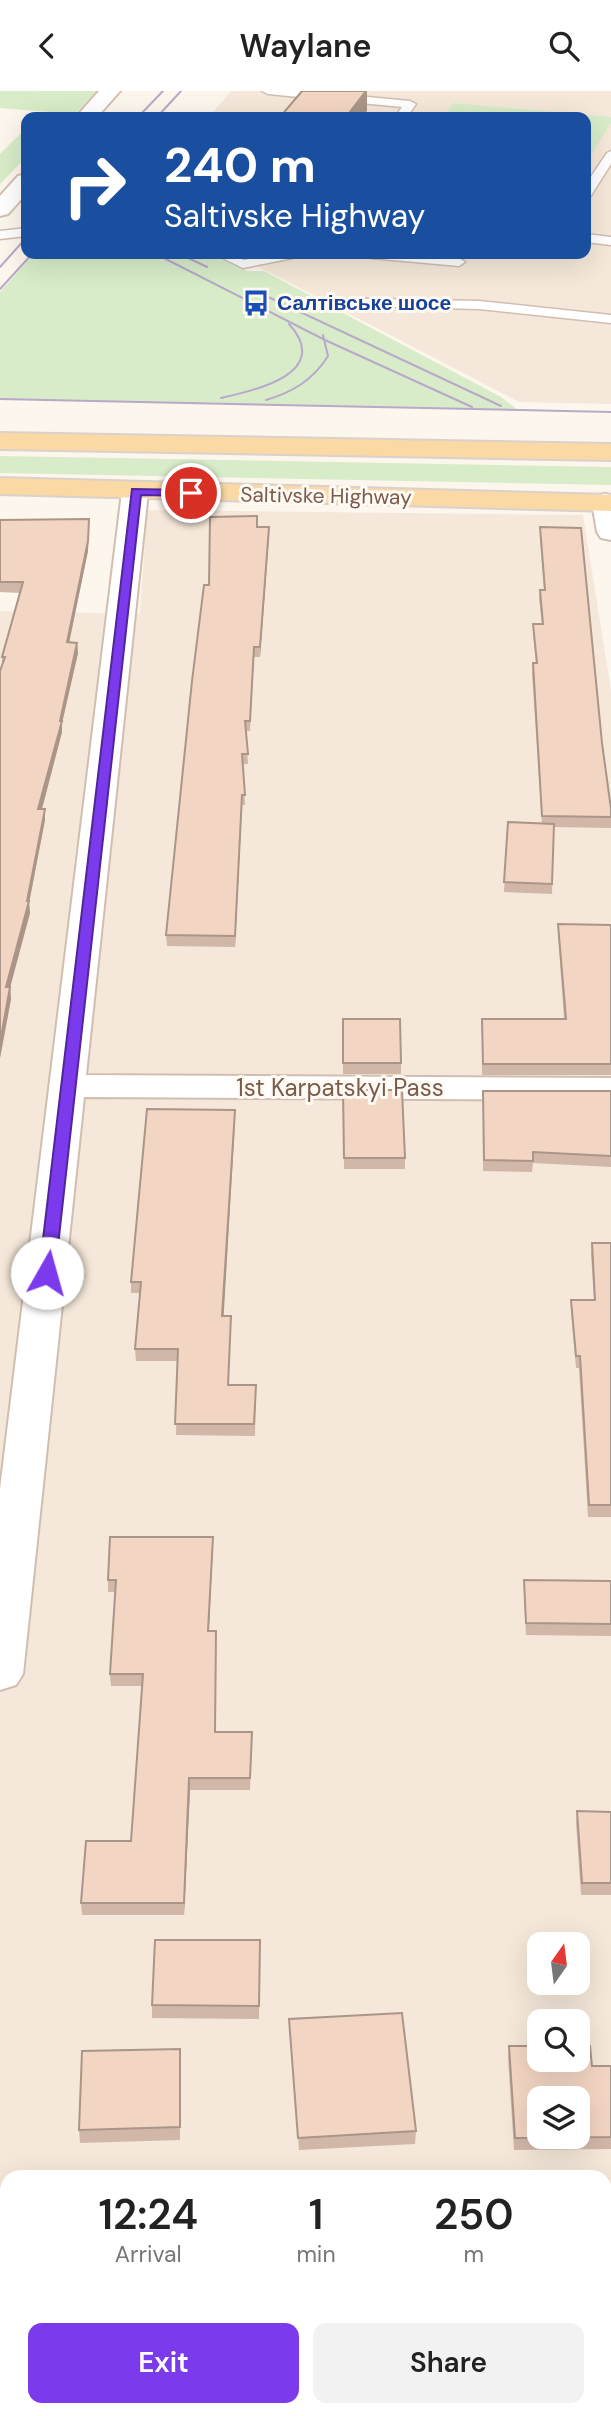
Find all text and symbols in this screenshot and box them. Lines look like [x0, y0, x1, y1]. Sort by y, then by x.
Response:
text: Waylane [240, 25, 371, 67]
icon: back [28, 27, 66, 65]
icon: search [545, 27, 583, 65]
text: 240 m [164, 133, 316, 197]
icon: right [49, 140, 140, 231]
text: Saltivske Highway [164, 195, 425, 237]
bus stop icon: Салтівське шосе [241, 288, 271, 318]
place label: Салтівське шосе [277, 289, 451, 317]
pin [161, 463, 221, 523]
icon: arrive [172, 474, 210, 512]
street label: Saltivske Highway [240, 481, 412, 512]
street label: 1st Karpatskyi Pass [236, 1072, 444, 1103]
position arrow [10, 1236, 84, 1310]
north arrow [527, 1932, 590, 1995]
map controls [527, 1932, 590, 2149]
button: search [527, 2009, 590, 2072]
button: layers [527, 2086, 590, 2149]
text: 12:24 [98, 2187, 198, 2242]
text: 1 [309, 2187, 323, 2242]
text: 250 [434, 2187, 514, 2242]
text: Arrival [115, 2239, 182, 2269]
text: min [296, 2239, 336, 2269]
text: m [464, 2239, 484, 2269]
button: Exit [28, 2323, 299, 2403]
button: Share [313, 2323, 584, 2403]

